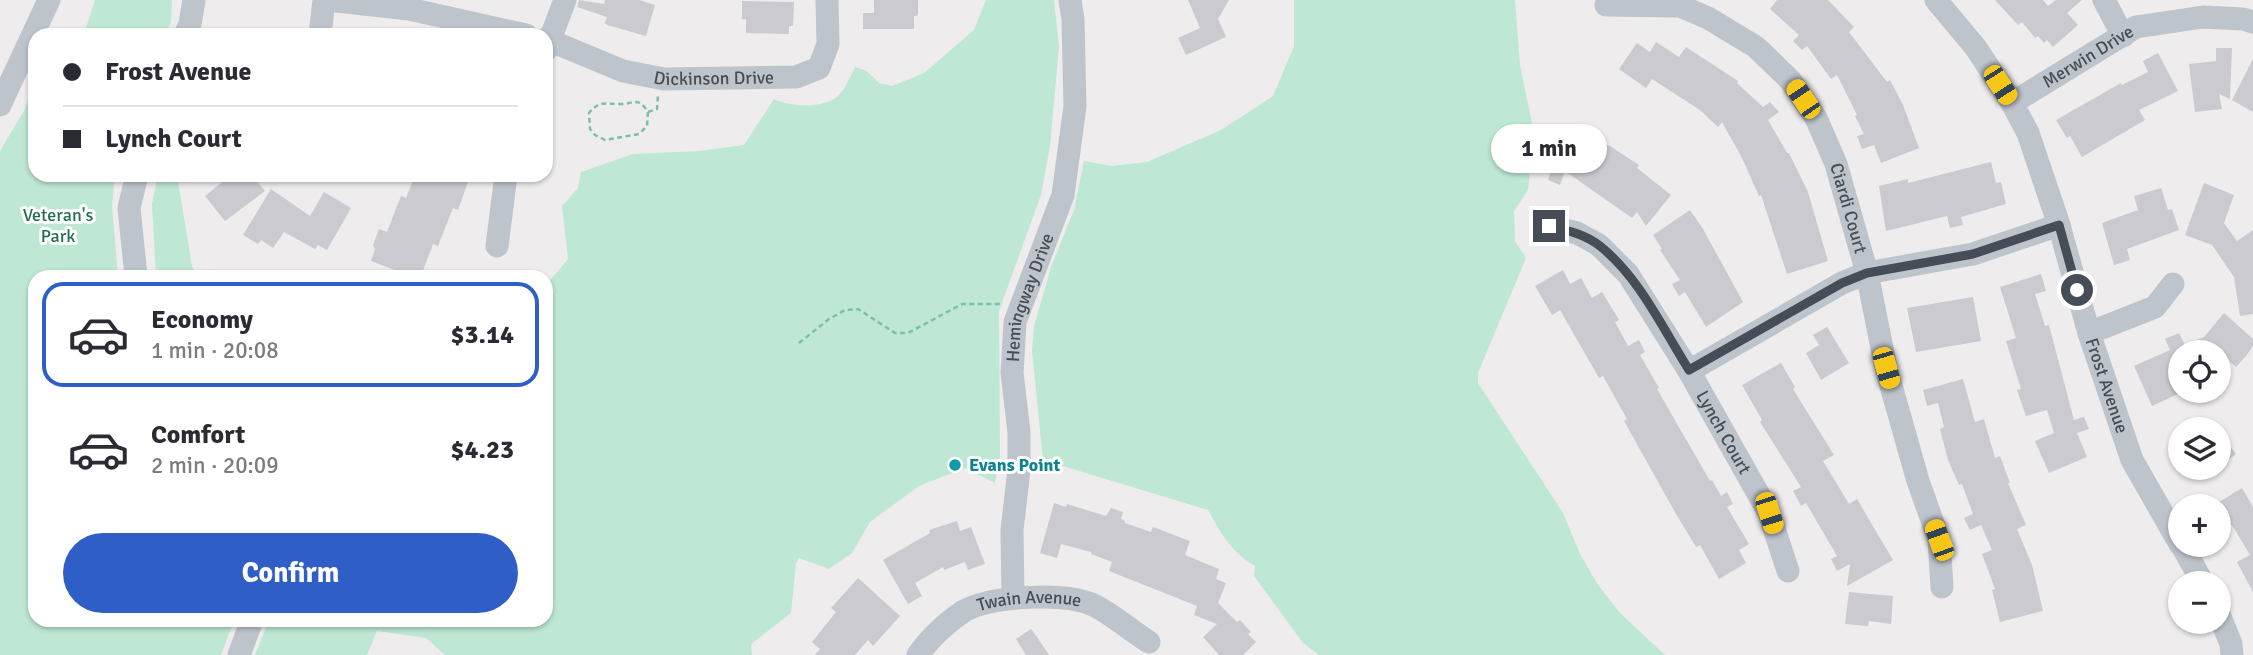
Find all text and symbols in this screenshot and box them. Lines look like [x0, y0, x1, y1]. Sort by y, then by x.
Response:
street label: Merwin Drive [2038, 20, 2137, 93]
text: Frost Avenue [105, 56, 251, 88]
car [1980, 62, 2021, 108]
street label: Dickinson Drive [652, 66, 774, 90]
car [1783, 76, 1824, 122]
text: Lynch Court [105, 123, 242, 155]
callout: 1 min [1491, 124, 1607, 174]
text: 1 min [1521, 134, 1577, 163]
street label: Ciardi Court [1825, 160, 1872, 256]
park label: Veteran's Park [23, 204, 93, 247]
route end [1533, 210, 1565, 242]
street label: Hemingway Drive [1002, 230, 1059, 363]
route start [2061, 274, 2093, 306]
icon: car [67, 303, 130, 366]
text: Economy [151, 304, 253, 336]
text: $3.14 [450, 319, 514, 351]
street label: Frost Avenue [2081, 335, 2133, 436]
text: 1 min · 20:08 [151, 336, 279, 365]
map controls [2168, 340, 2231, 634]
button: locate [2168, 340, 2231, 403]
car [1871, 345, 1902, 391]
street label: Lynch Court [1691, 387, 1756, 478]
button: layers [2168, 417, 2231, 480]
icon: car [67, 418, 130, 481]
text: Comfort [151, 419, 245, 451]
text: $4.23 [450, 434, 514, 466]
text: 2 min · 20:09 [151, 451, 279, 480]
place label: Evans Point [969, 454, 1060, 476]
marker: Evans Point [947, 457, 963, 473]
car [1753, 490, 1786, 536]
button: + [2168, 494, 2231, 557]
car [1922, 517, 1957, 563]
button: Confirm [63, 533, 518, 613]
button: − [2168, 571, 2231, 634]
street label: Twain Avenue [974, 586, 1083, 616]

